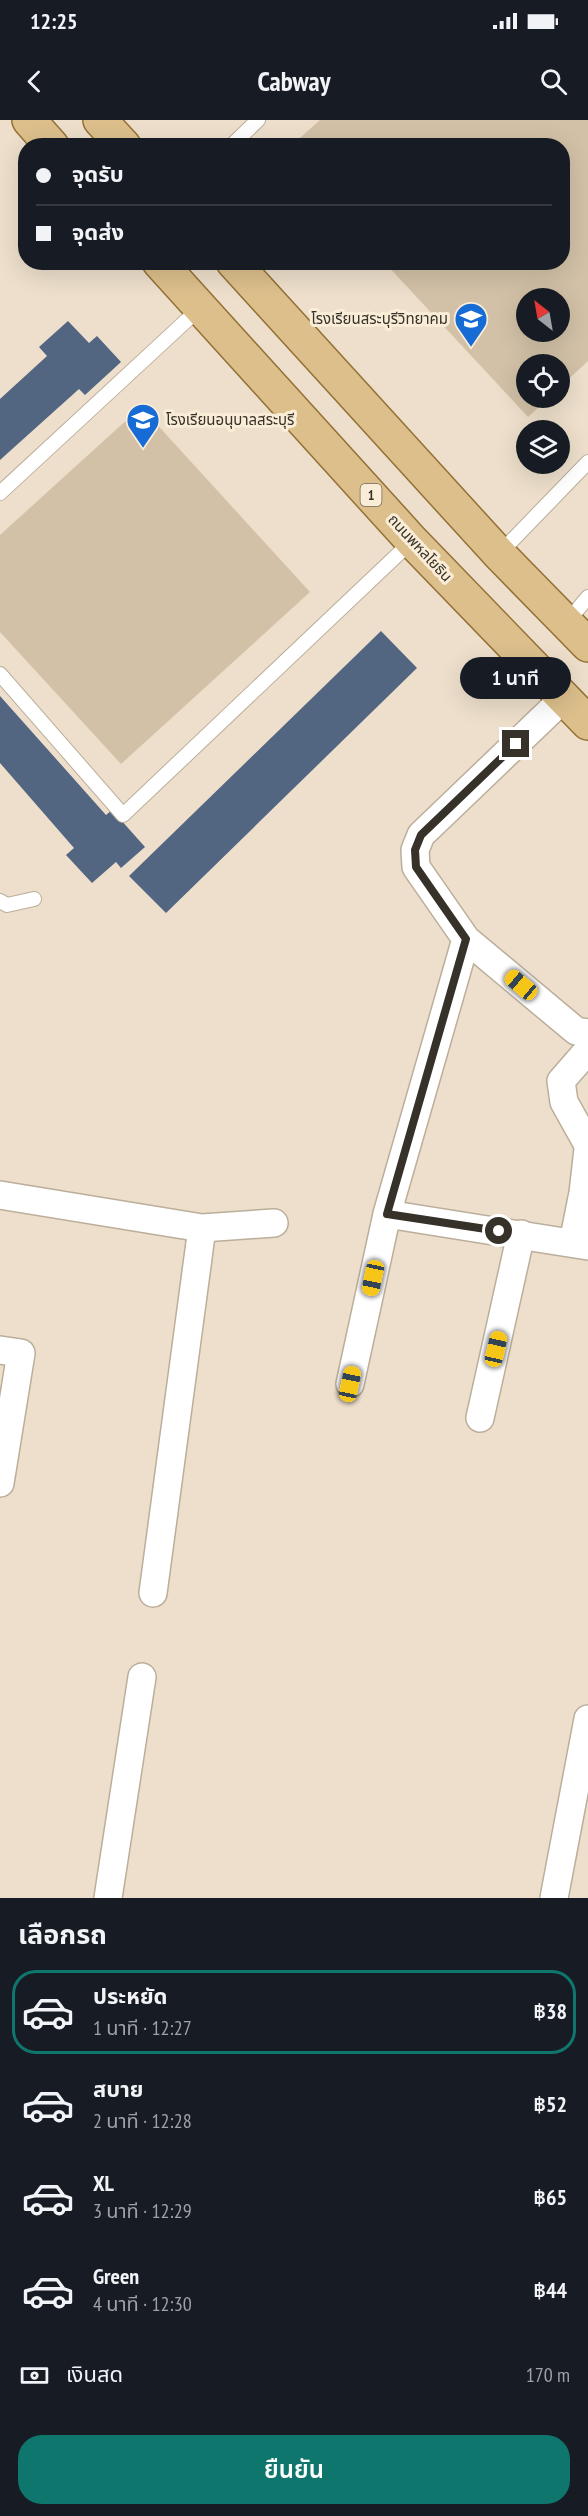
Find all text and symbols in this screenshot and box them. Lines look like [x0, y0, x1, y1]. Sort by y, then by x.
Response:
text: 12:25 [30, 7, 78, 35]
text: Cabway [257, 64, 331, 98]
icon: back [18, 65, 51, 98]
icon: search [537, 65, 570, 98]
text: จุดรับ [72, 160, 124, 188]
text: จุดส่ง [72, 218, 124, 246]
north arrow [516, 288, 570, 342]
map controls [516, 288, 570, 474]
school or university icon: โรงเรียนสระบุรีวิทยาคม [453, 301, 489, 348]
place label: โรงเรียนสระบุรีวิทยาคม [311, 309, 448, 328]
button: locate [516, 354, 570, 408]
school or university icon: โรงเรียนอนุบาลสระบุรี [125, 402, 161, 449]
place label: โรงเรียนอนุบาลสระบุรี [166, 410, 294, 429]
button: layers [516, 420, 570, 474]
road number: 1 [360, 484, 382, 506]
street label: ถนนพหลโยธิน [384, 510, 457, 585]
callout: 1 นาที [460, 657, 572, 699]
text: 1 นาที [492, 665, 539, 691]
route end [502, 730, 529, 757]
car [501, 967, 541, 1003]
route start [485, 1217, 512, 1244]
car [360, 1259, 386, 1297]
car [483, 1329, 509, 1369]
car [337, 1365, 363, 1403]
text: เลือกรถ [18, 1917, 107, 1951]
text: ประหยัด [93, 1982, 168, 2010]
icon: car [21, 1985, 75, 2039]
text: ฿38 [533, 1997, 567, 2025]
text: 1 นาที · 12:27 [93, 2015, 192, 2041]
text: สบาย [93, 2075, 143, 2103]
icon: car [21, 2078, 75, 2132]
text: ฿52 [533, 2090, 567, 2118]
text: 2 นาที · 12:28 [93, 2108, 192, 2134]
text: XL [93, 2169, 114, 2197]
icon: car [21, 2171, 75, 2225]
text: ฿65 [533, 2183, 567, 2211]
text: 3 นาที · 12:29 [93, 2198, 192, 2224]
text: Green [93, 2262, 139, 2290]
icon: car [21, 2264, 75, 2318]
text: ฿44 [533, 2276, 567, 2304]
text: 4 นาที · 12:30 [93, 2291, 192, 2317]
icon: cash [18, 2359, 51, 2392]
text: เงินสด [66, 2360, 123, 2388]
text: 170 m [526, 2362, 570, 2388]
button: ยืนยัน [18, 2435, 570, 2504]

